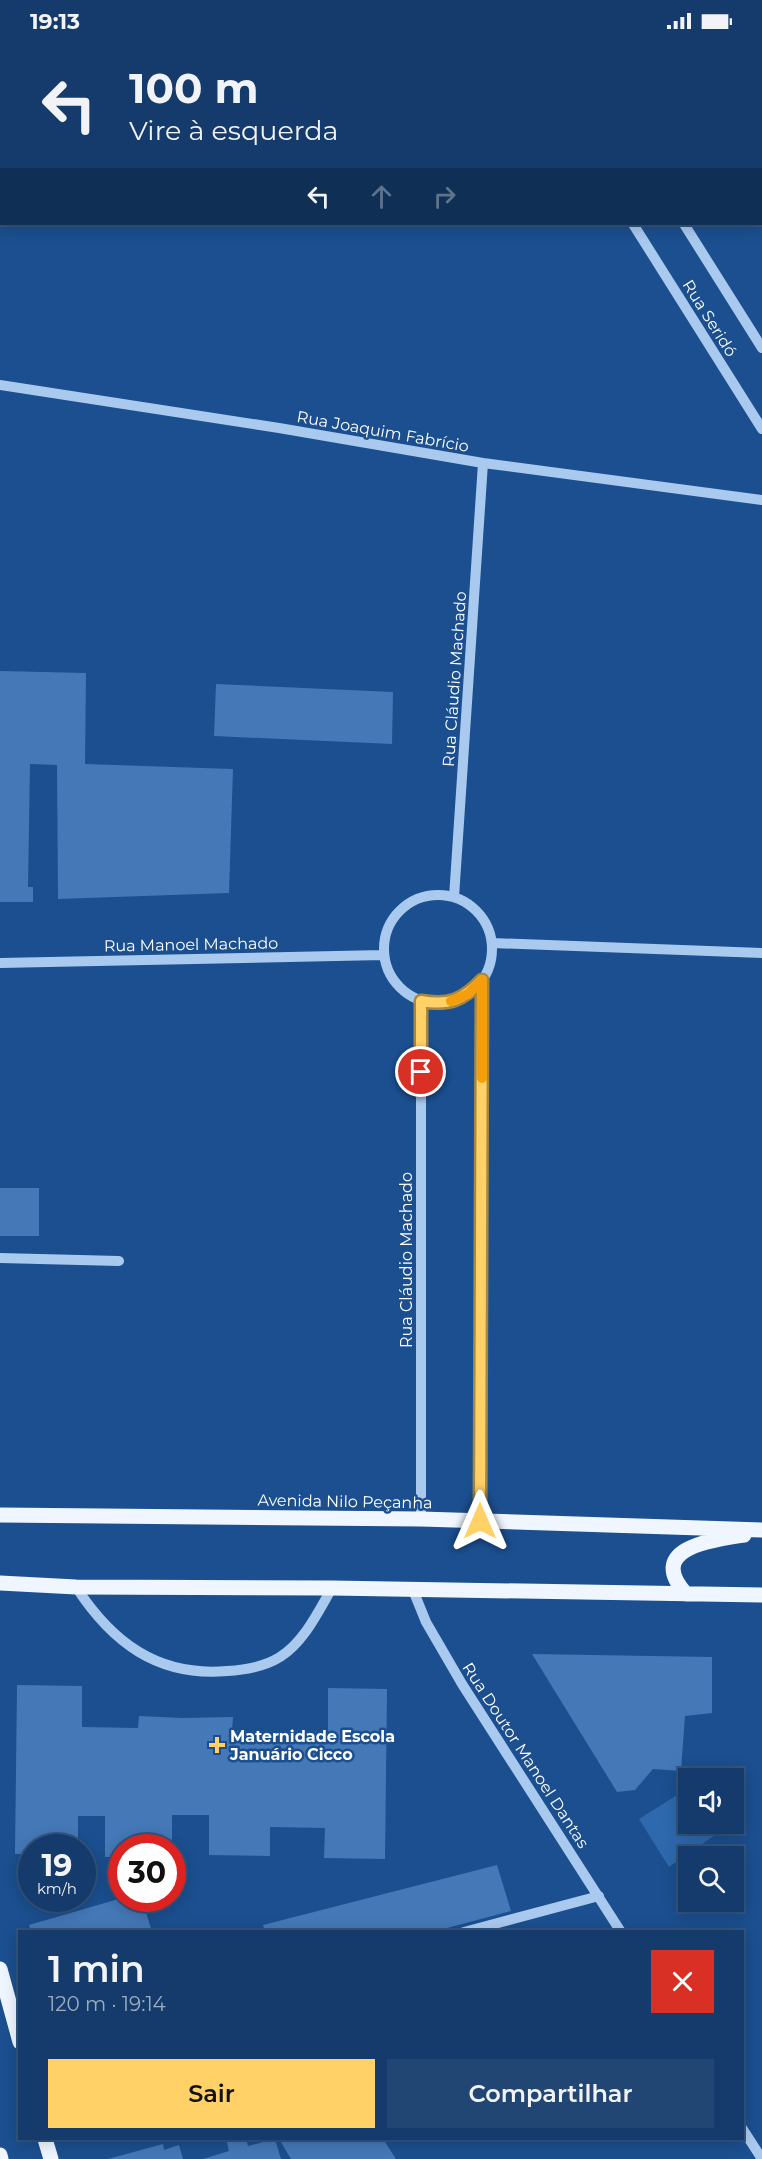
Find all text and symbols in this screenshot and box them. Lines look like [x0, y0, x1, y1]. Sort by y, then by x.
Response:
text: 19:13 [30, 8, 80, 35]
text: 100 m [129, 62, 258, 114]
icon: left [30, 66, 108, 144]
text: Vire à esquerda [129, 114, 338, 147]
icon: left [302, 180, 335, 213]
icon: ahead [365, 180, 398, 213]
icon: right [428, 180, 461, 213]
street label: Rua Seridó [678, 276, 741, 360]
street label: Rua Joaquim Fabrício [295, 407, 470, 456]
street label: Rua Cláudio Machado [439, 591, 470, 767]
street label: Rua Manoel Machado [104, 933, 278, 956]
pin [395, 1046, 446, 1097]
icon: arrive [404, 1055, 437, 1088]
street label: Rua Cláudio Machado [397, 1172, 416, 1348]
position arrow [448, 1489, 512, 1553]
street label: Avenida Nilo Peçanha [257, 1490, 433, 1513]
street label: Rua Doutor Manoel Dantas [458, 1659, 593, 1852]
place label: Maternidade Escola Januário Cicco [229, 1727, 395, 1764]
marker: Maternidade Escola Januário Cicco [208, 1736, 226, 1754]
map controls [678, 1768, 744, 1912]
button: sound [678, 1768, 744, 1834]
speed limit sign: 30 [108, 1834, 186, 1912]
button: search [678, 1846, 744, 1912]
text: 19 [42, 1847, 72, 1884]
text: km/h [37, 1879, 77, 1898]
text: 1 min [48, 1947, 145, 1991]
button: close [651, 1950, 714, 2013]
text: 120 m · 19:14 [48, 1992, 166, 2016]
button: Sair [48, 2059, 375, 2128]
button: Compartilhar [387, 2059, 714, 2128]

